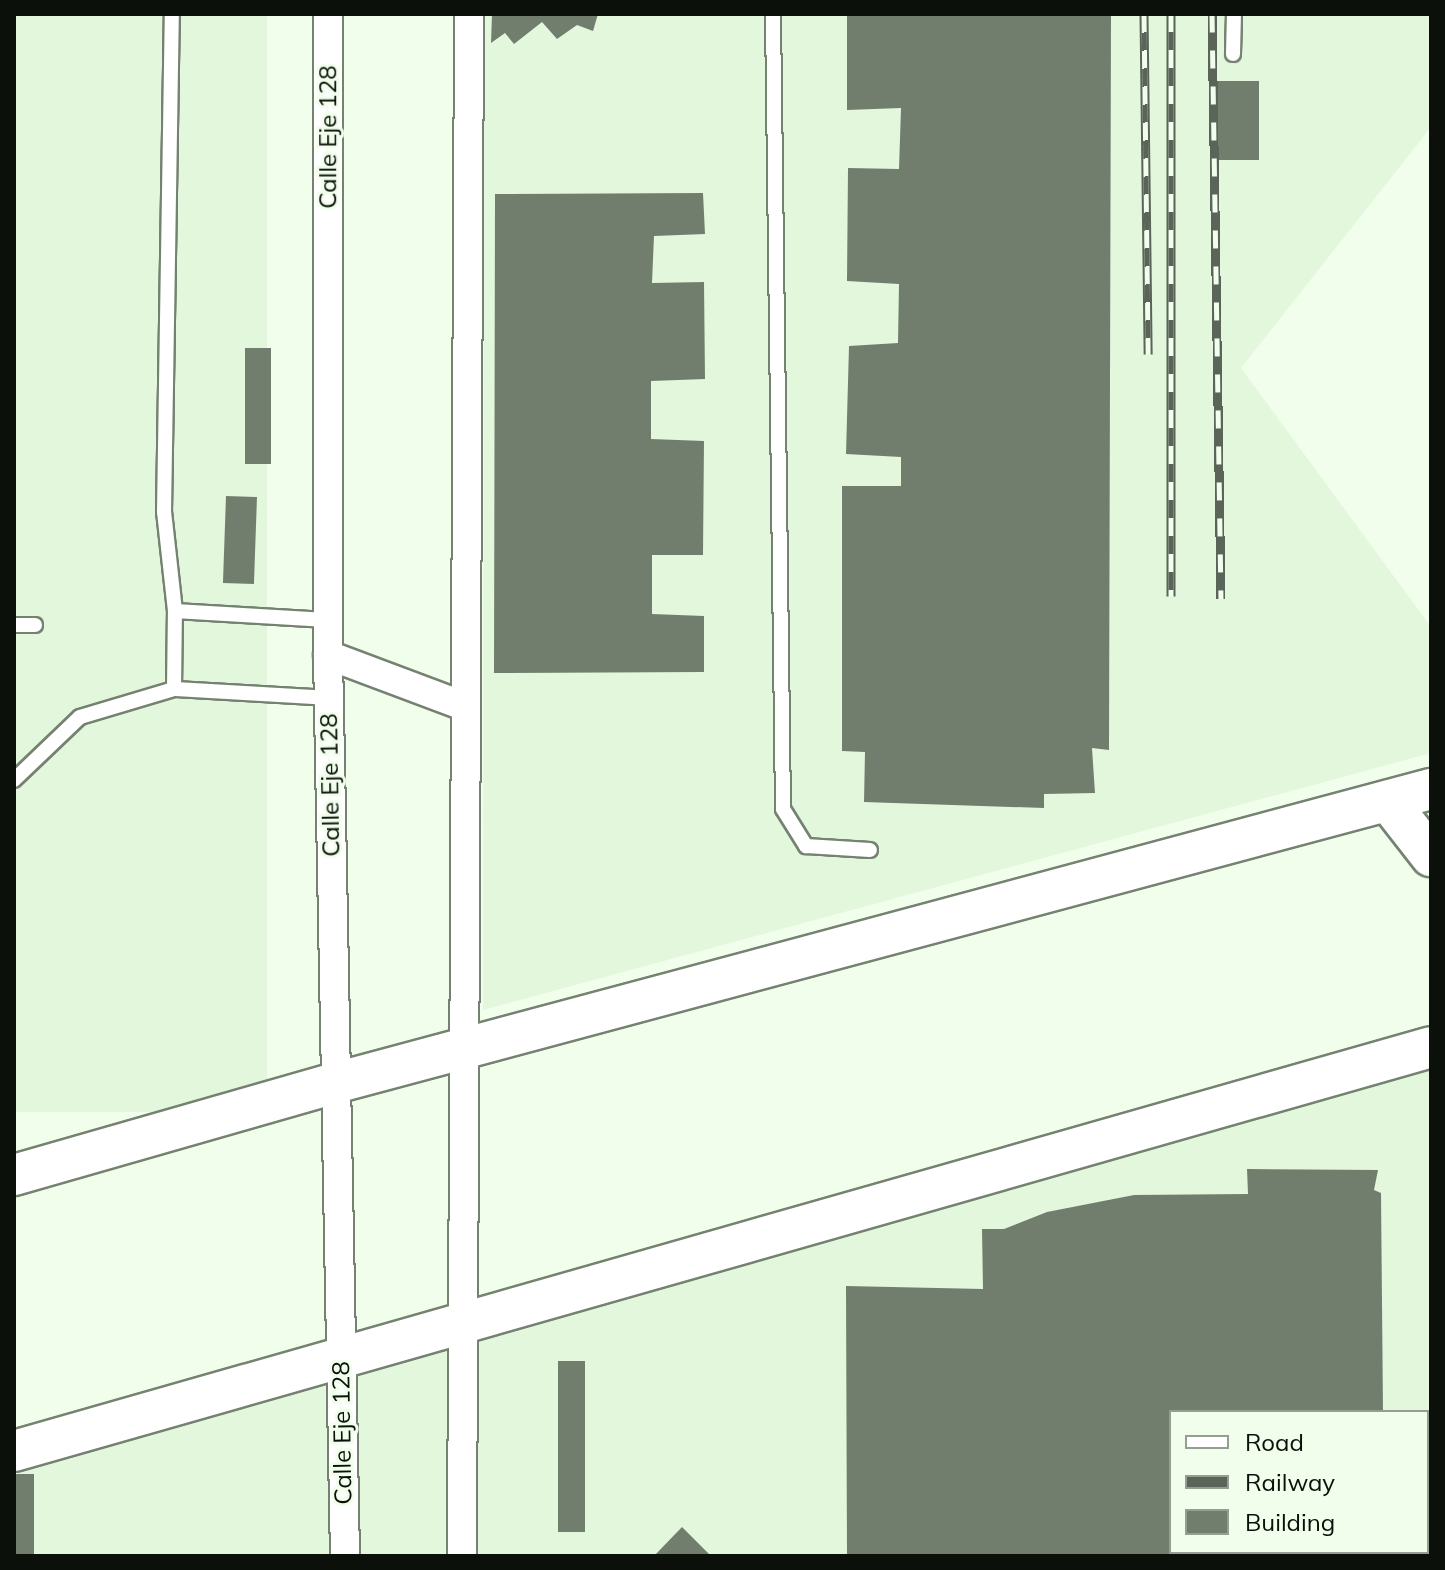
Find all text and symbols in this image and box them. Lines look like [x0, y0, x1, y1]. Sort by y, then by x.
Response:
street label: Calle Eje 128 [314, 65, 342, 209]
street label: Calle Eje 128 [314, 713, 346, 857]
street label: Calle Eje 128 [326, 1361, 358, 1505]
legend [1169, 1410, 1429, 1554]
text: Road [1245, 1427, 1304, 1457]
text: Railway [1245, 1467, 1335, 1497]
text: Building [1245, 1507, 1335, 1537]

